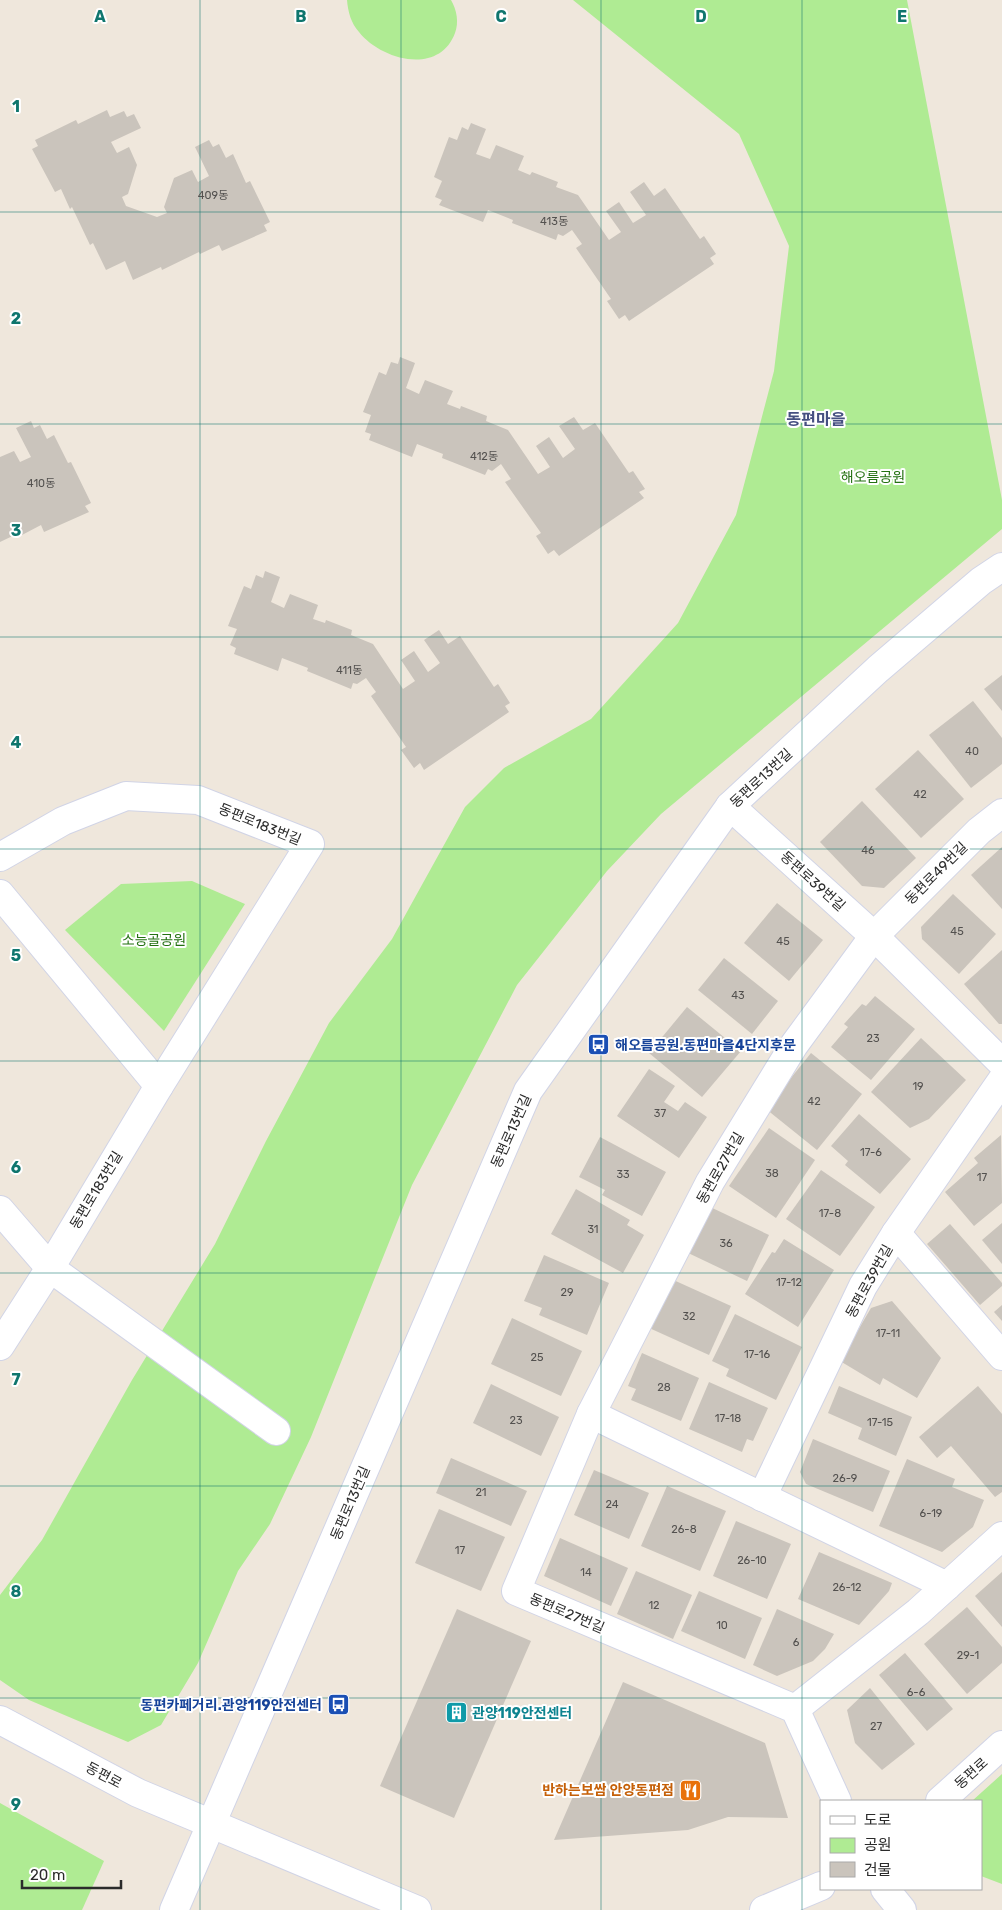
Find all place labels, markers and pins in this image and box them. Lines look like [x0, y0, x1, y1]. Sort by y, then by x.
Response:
bus stop icon: 해오름공원.동편마을4단지후문 [587, 1033, 611, 1057]
place label: 해오름공원.동편마을4단지후문 [615, 1037, 796, 1054]
bus stop icon: 동편카페거리.관양119안전센터 [326, 1693, 350, 1717]
place label: 동편카페거리.관양119안전센터 [141, 1697, 322, 1714]
building icon: 관양119안전센터 [444, 1701, 468, 1725]
place label: 관양119안전센터 [472, 1705, 572, 1722]
restaurant icon: 반하는보쌈 안양동편점 [678, 1778, 702, 1802]
place label: 반하는보쌈 안양동편점 [542, 1782, 674, 1799]

